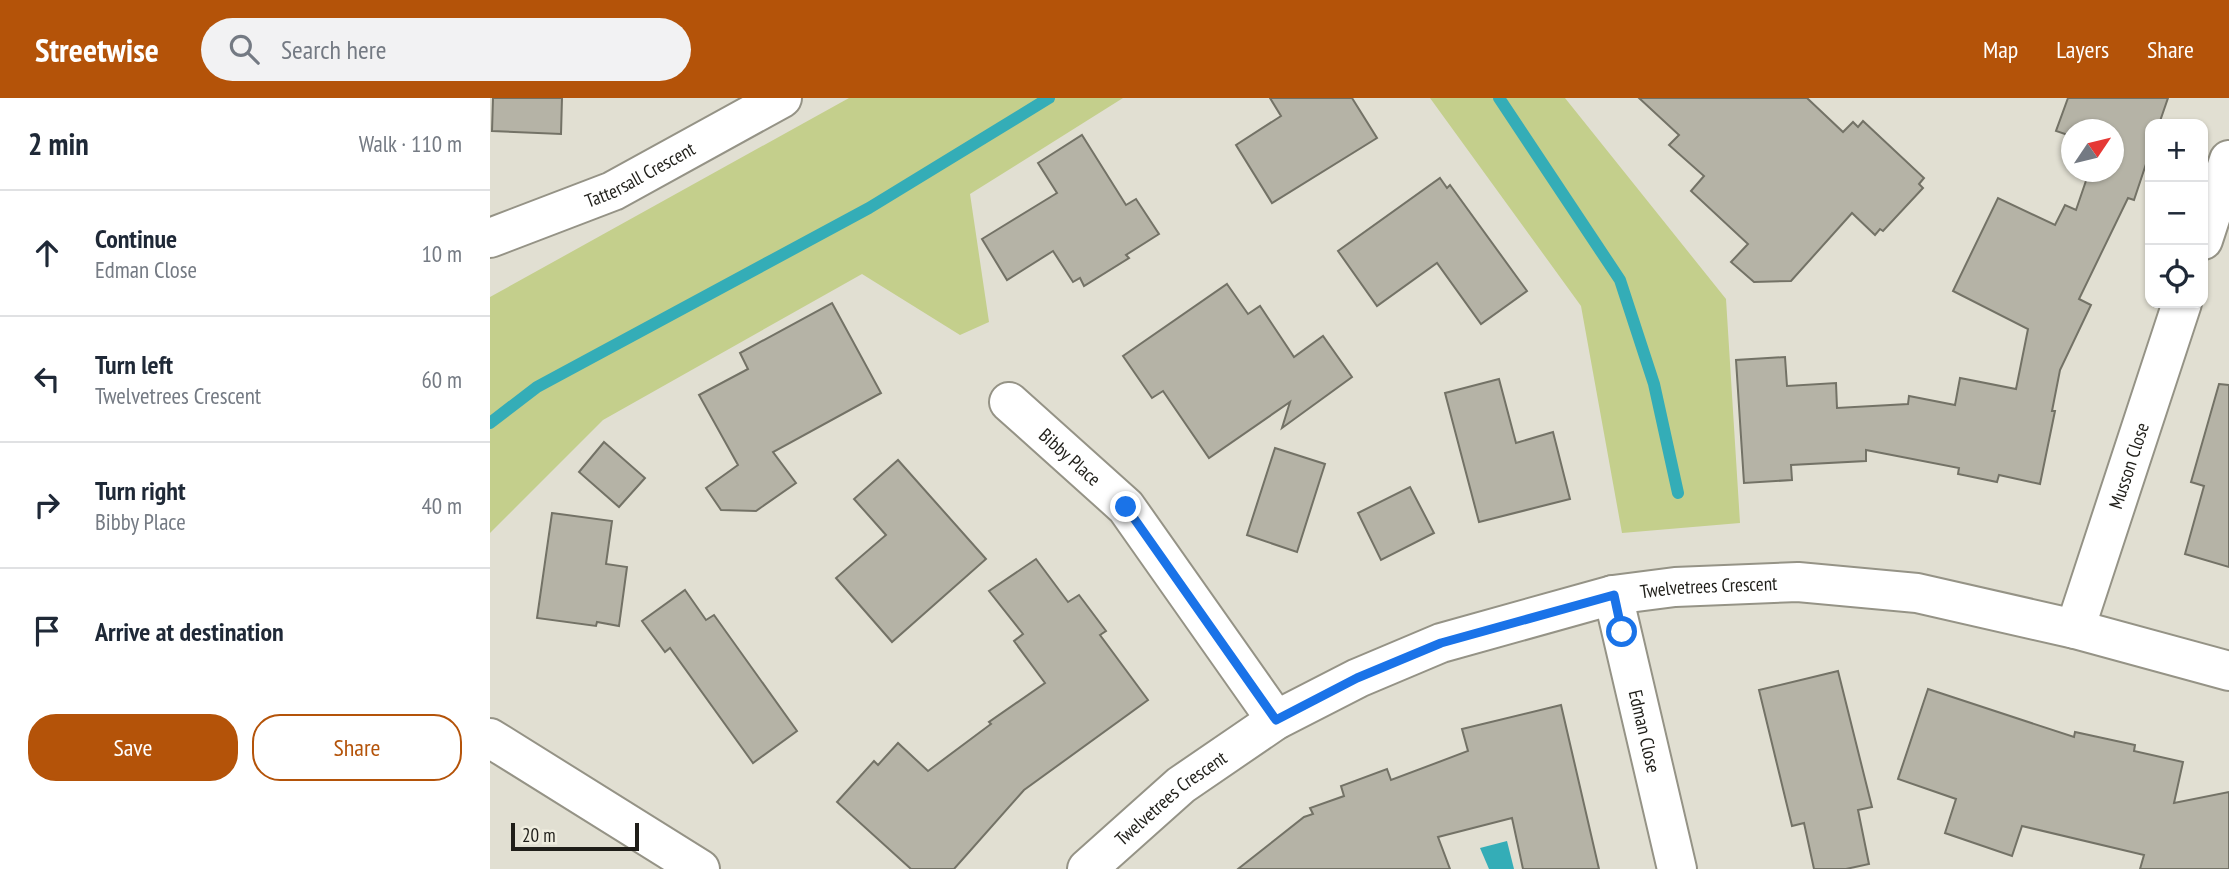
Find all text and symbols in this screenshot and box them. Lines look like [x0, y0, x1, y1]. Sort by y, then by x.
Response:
search box [201, 18, 691, 81]
text: Streetwise [35, 28, 159, 71]
icon: search [225, 30, 263, 68]
text: Search here [281, 33, 387, 66]
text: Map [1983, 34, 2018, 65]
text: Layers [2056, 34, 2109, 65]
text: Share [2147, 34, 2194, 65]
north arrow [2061, 119, 2124, 182]
map controls [2145, 119, 2208, 308]
button: + [2145, 119, 2208, 182]
text: 2 min [28, 124, 89, 163]
text: Walk · 110 m [359, 129, 462, 158]
street label: Tattersall Crescent [582, 136, 700, 213]
button: − [2145, 182, 2208, 245]
text: Continue [95, 222, 177, 255]
icon: ahead [28, 234, 66, 272]
text: 10 m [421, 239, 462, 268]
button: locate [2145, 245, 2208, 308]
text: Edman Close [95, 255, 197, 284]
text: Turn left [95, 348, 173, 381]
icon: left [28, 360, 66, 398]
text: 60 m [421, 365, 462, 394]
text: Twelvetrees Crescent [95, 381, 261, 410]
street label: Musson Close [2103, 419, 2154, 512]
street label: Bibby Place [1034, 423, 1106, 491]
text: Turn right [95, 474, 186, 507]
icon: right [28, 486, 66, 524]
text: 40 m [421, 491, 462, 520]
route end [1110, 491, 1141, 522]
text: Bibby Place [95, 507, 186, 536]
street label: Twelvetrees Crescent [1639, 571, 1778, 603]
icon: arrive [28, 612, 66, 650]
text: Arrive at destination [95, 615, 284, 648]
route start [1606, 616, 1637, 647]
street label: Edman Close [1624, 688, 1666, 775]
button: Save [28, 714, 238, 781]
button: Share [252, 714, 462, 781]
street label: Twelvetrees Crescent [1110, 745, 1232, 850]
scale bar [511, 820, 639, 852]
text: 20 m [522, 823, 556, 847]

